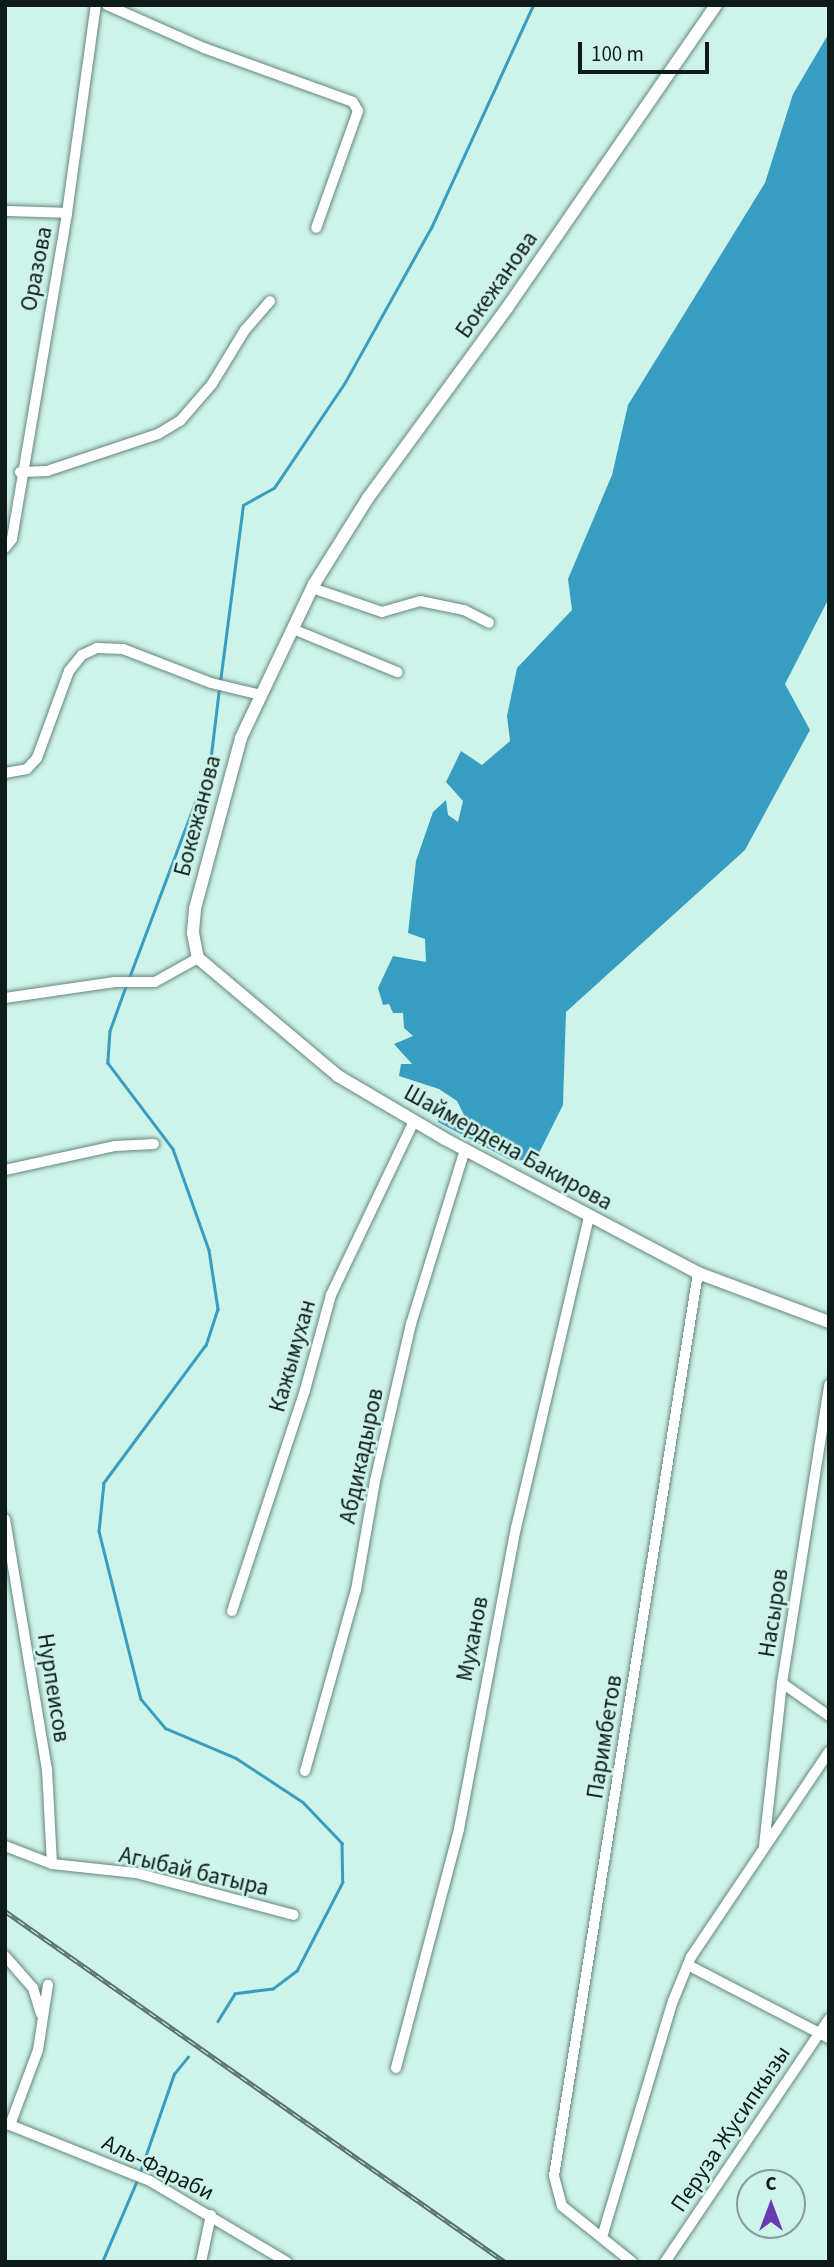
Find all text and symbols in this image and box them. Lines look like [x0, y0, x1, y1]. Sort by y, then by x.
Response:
scale bar [582, 28, 713, 72]
text: 100 m [591, 39, 644, 69]
street label: Оразова [15, 224, 59, 314]
street label: Бокежанова [450, 226, 544, 344]
street label: Бокежанова [169, 753, 227, 879]
street label: Шаймердена Бакирова [399, 1079, 617, 1217]
street label: Кажымухан [264, 1297, 322, 1415]
street label: Абдикадыров [334, 1386, 390, 1526]
street label: Насыров [753, 1567, 795, 1659]
street label: Муханов [451, 1594, 495, 1684]
street label: Нурпеисов [31, 1632, 75, 1744]
street label: Паримбетов [582, 1673, 628, 1801]
street label: Агыбай батыра [117, 1841, 271, 1903]
street label: Перуза Жусипкызы [665, 2041, 797, 2217]
street label: Аль-Фараби [97, 2129, 219, 2207]
north arrow [736, 2169, 806, 2239]
text: С [765, 2171, 777, 2198]

